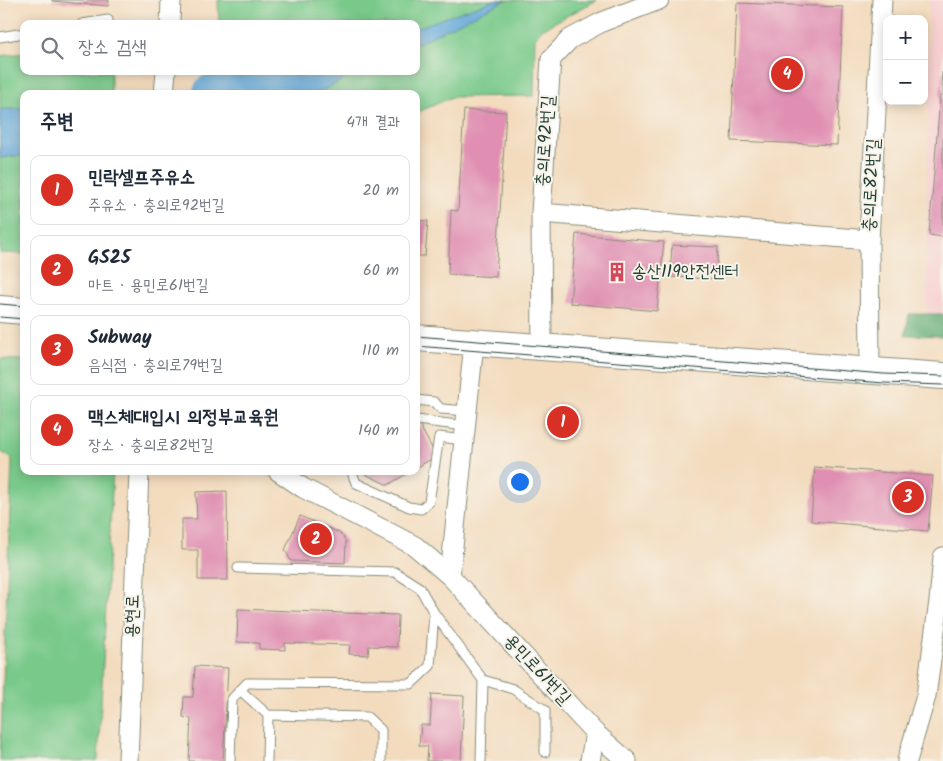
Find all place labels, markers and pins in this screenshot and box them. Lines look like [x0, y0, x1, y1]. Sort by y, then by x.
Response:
pin: 4 [771, 55, 803, 93]
place label: 송산119안전센터 [632, 258, 739, 287]
building icon: 송산119안전센터 [606, 261, 628, 283]
pin: 1 [547, 403, 579, 441]
pin: 3 [892, 478, 924, 516]
pin: 2 [300, 520, 332, 558]

